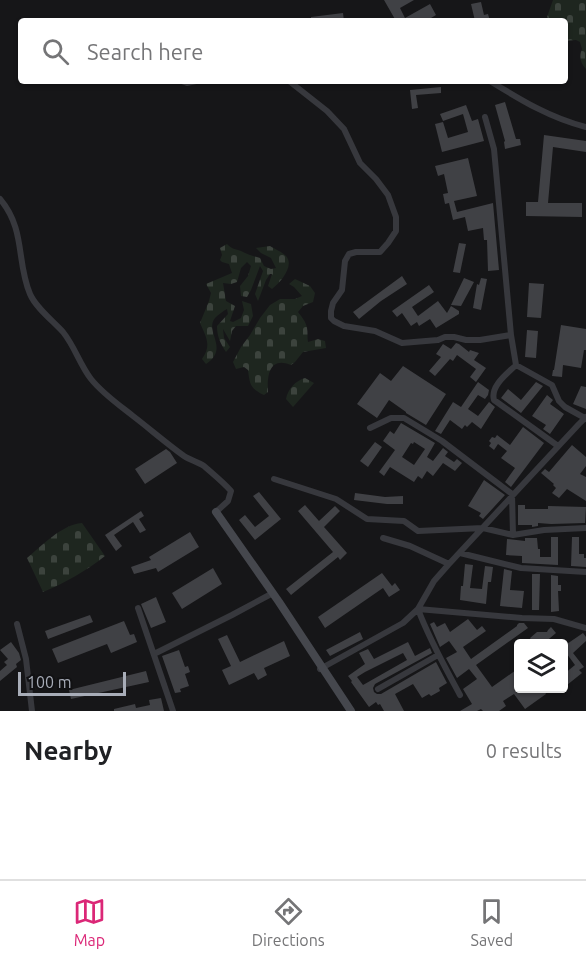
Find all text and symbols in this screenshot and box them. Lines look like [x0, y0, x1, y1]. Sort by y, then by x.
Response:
search box [18, 18, 568, 84]
icon: search [39, 35, 72, 68]
text: Search here [87, 39, 203, 64]
map controls [514, 639, 568, 693]
button: layers [514, 639, 568, 693]
scale bar [18, 669, 126, 696]
text: 100 m [27, 673, 72, 691]
text: Nearby [24, 736, 112, 765]
text: 0 results [486, 739, 562, 762]
tab: Map [73, 895, 106, 949]
tab: Directions [252, 895, 325, 949]
tab: Saved [471, 895, 513, 949]

